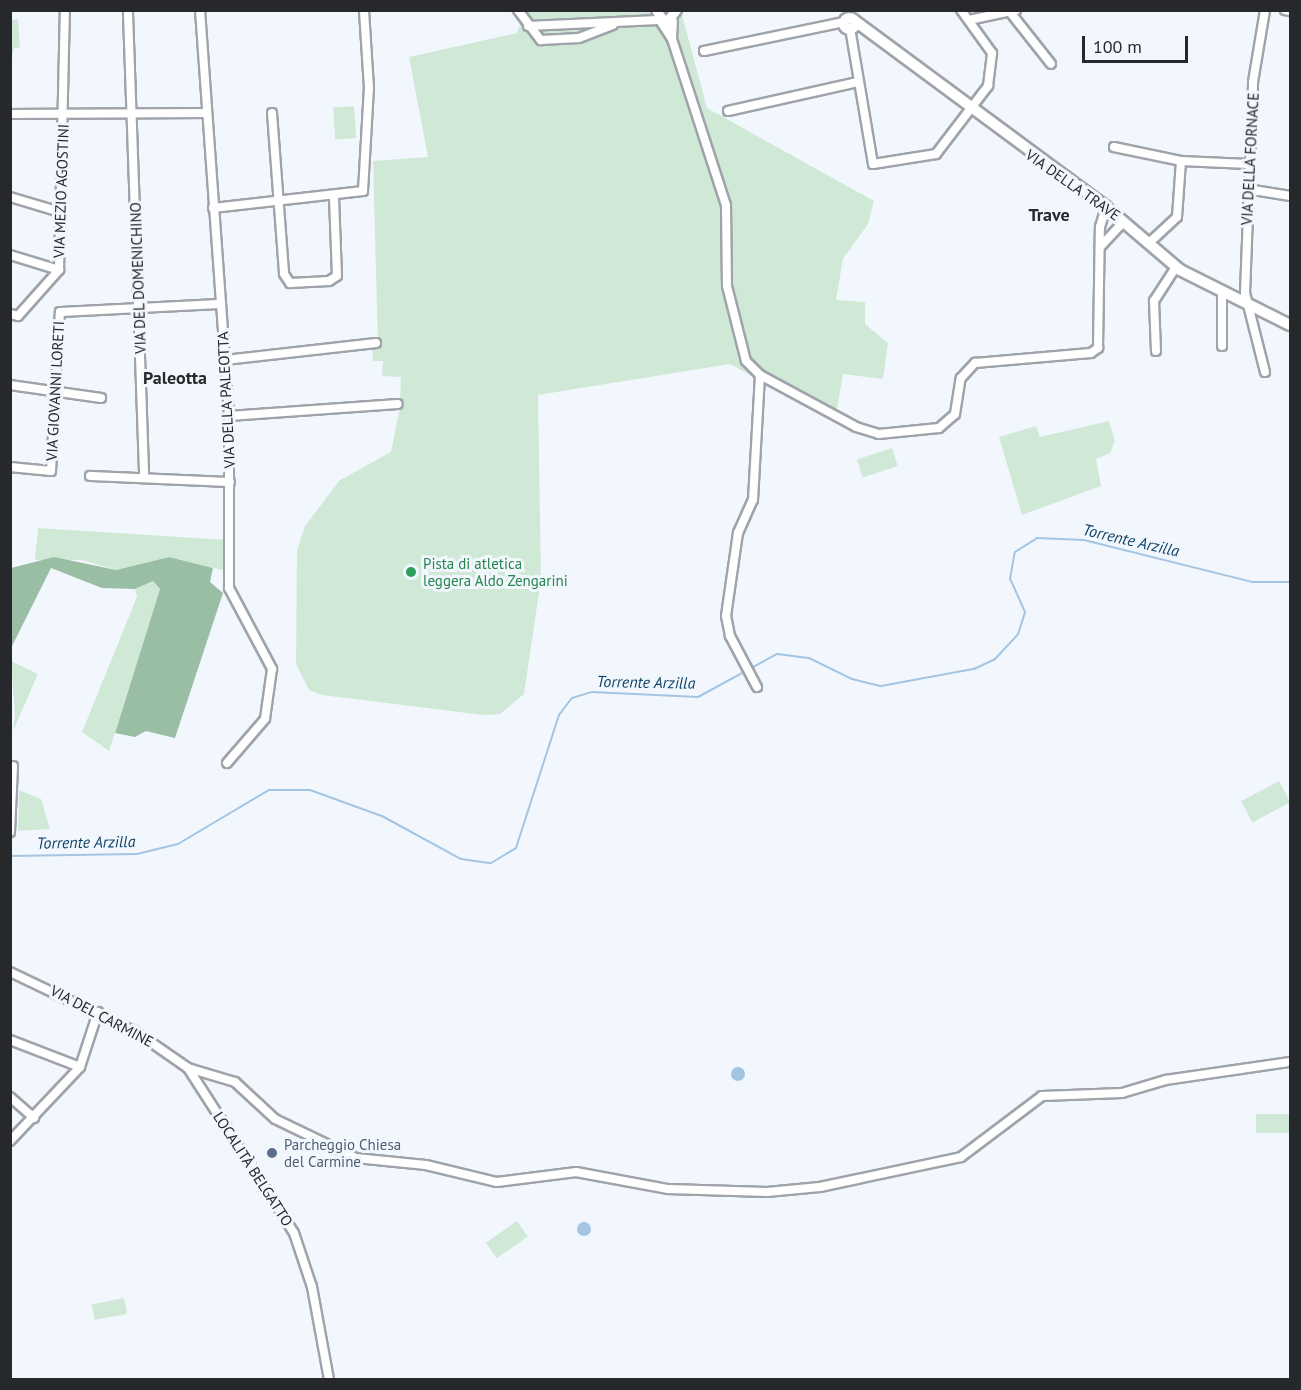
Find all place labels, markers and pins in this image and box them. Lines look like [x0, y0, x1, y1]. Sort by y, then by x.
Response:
place label: Pista di atletica leggera Aldo Zengarini [423, 554, 568, 589]
marker: Pista di atletica leggera Aldo Zengarini [404, 565, 418, 579]
place label: Parcheggio Chiesa del Carmine [284, 1135, 401, 1170]
marker: Parcheggio Chiesa del Carmine [265, 1146, 279, 1160]

